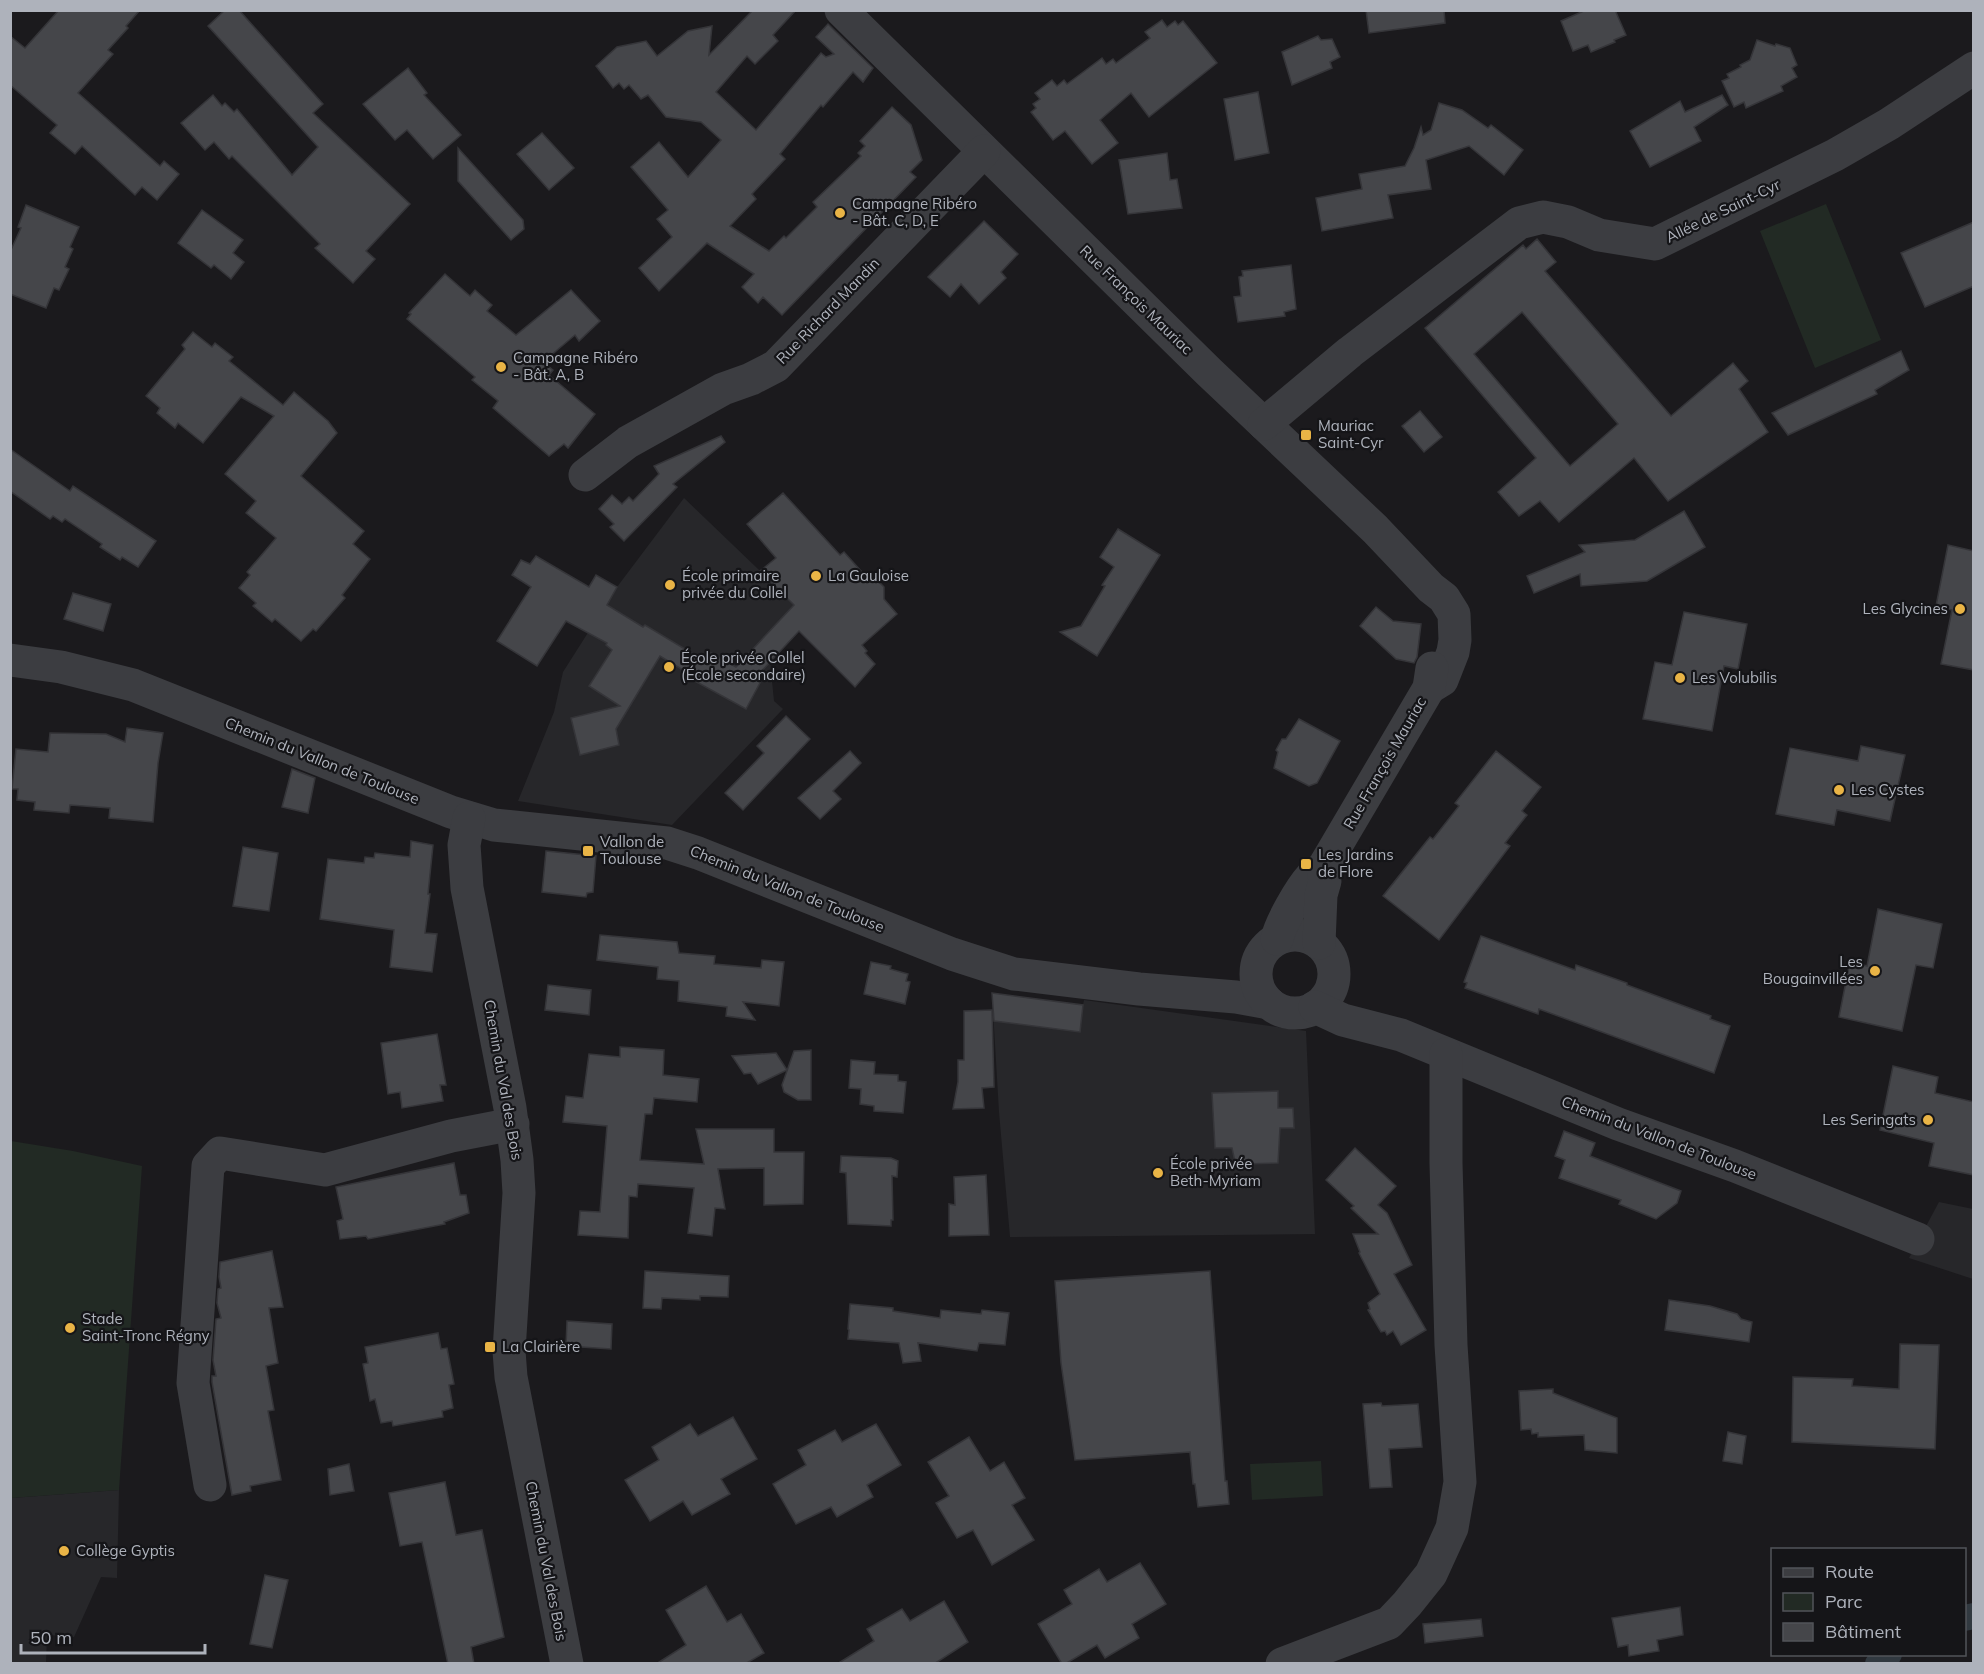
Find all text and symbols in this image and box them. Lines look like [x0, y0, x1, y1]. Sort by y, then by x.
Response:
street label: Allée de Saint-Cyr [1662, 174, 1784, 246]
place label: Campagne Ribéro - Bât. C, D, E [852, 194, 977, 230]
marker: Campagne Ribéro - Bât. C, D, E [833, 206, 847, 220]
street label: Rue François Mauriac [1076, 241, 1197, 358]
street label: Rue Richard Mandin [772, 253, 883, 368]
place label: Campagne Ribéro - Bât. A, B [513, 348, 638, 384]
marker: Campagne Ribéro - Bât. A, B [494, 360, 508, 374]
place label: Mauriac Saint-Cyr [1318, 416, 1384, 452]
marker: Mauriac Saint-Cyr [1299, 428, 1313, 442]
place label: École primaire privée du Collel [682, 566, 787, 602]
place label: La Gauloise [828, 566, 909, 585]
marker: La Gauloise [809, 569, 823, 583]
marker: École primaire privée du Collel [663, 578, 677, 592]
place label: Les Glycines [1863, 599, 1948, 618]
marker: Les Glycines [1953, 602, 1967, 616]
place label: École privée Collel (École secondaire) [681, 648, 806, 684]
marker: École privée Collel (École secondaire) [662, 660, 676, 674]
place label: Les Volubilis [1692, 668, 1777, 687]
marker: Les Volubilis [1673, 671, 1687, 685]
street label: Rue François Mauriac [1339, 693, 1430, 832]
street label: Chemin du Vallon de Toulouse [222, 713, 422, 808]
place label: Les Cystes [1851, 780, 1925, 799]
marker: Les Cystes [1832, 783, 1846, 797]
place label: Vallon de Toulouse [600, 832, 664, 868]
street label: Chemin du Vallon de Toulouse [687, 841, 887, 936]
marker: Vallon de Toulouse [581, 844, 595, 858]
place label: Les Jardins de Flore [1318, 845, 1394, 881]
marker: Les Jardins de Flore [1299, 857, 1313, 871]
place label: Les Bougainvillées [1763, 952, 1863, 988]
marker: Les Bougainvillées [1868, 964, 1882, 978]
street label: Chemin du Val des Bois [480, 998, 527, 1162]
street label: Chemin du Vallon de Toulouse [1559, 1091, 1760, 1184]
place label: Les Seringats [1822, 1110, 1916, 1129]
marker: Les Seringats [1921, 1113, 1935, 1127]
place label: École privée Beth-Myriam [1170, 1154, 1261, 1190]
marker: École privée Beth-Myriam [1151, 1166, 1165, 1180]
place label: Stade Saint-Tronc Régny [82, 1309, 210, 1345]
marker: Stade Saint-Tronc Régny [63, 1321, 77, 1335]
place label: La Clairière [502, 1337, 580, 1356]
marker: La Clairière [483, 1340, 497, 1354]
street label: Chemin du Val des Bois [522, 1479, 571, 1643]
place label: Collège Gyptis [76, 1541, 175, 1560]
marker: Collège Gyptis [57, 1544, 71, 1558]
legend [1771, 1548, 1966, 1656]
text: Route [1825, 1560, 1874, 1583]
text: Parc [1825, 1590, 1863, 1613]
scale bar [21, 1617, 206, 1655]
text: Bâtiment [1825, 1620, 1901, 1643]
text: 50 m [30, 1626, 72, 1649]

